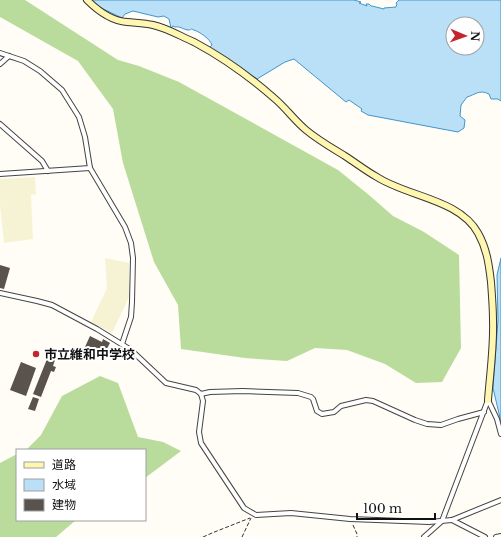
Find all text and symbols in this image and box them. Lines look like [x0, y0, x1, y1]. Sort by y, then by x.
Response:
north arrow [445, 16, 485, 56]
text: N [468, 31, 482, 42]
place label: 市立維和中学校 [44, 346, 135, 363]
marker: 市立維和中学校 [31, 349, 41, 359]
legend [16, 449, 146, 521]
text: 道路 [52, 457, 76, 472]
text: 水域 [52, 477, 76, 492]
scale bar [357, 495, 435, 521]
text: 建物 [52, 497, 76, 512]
text: 100 m [363, 501, 402, 516]

